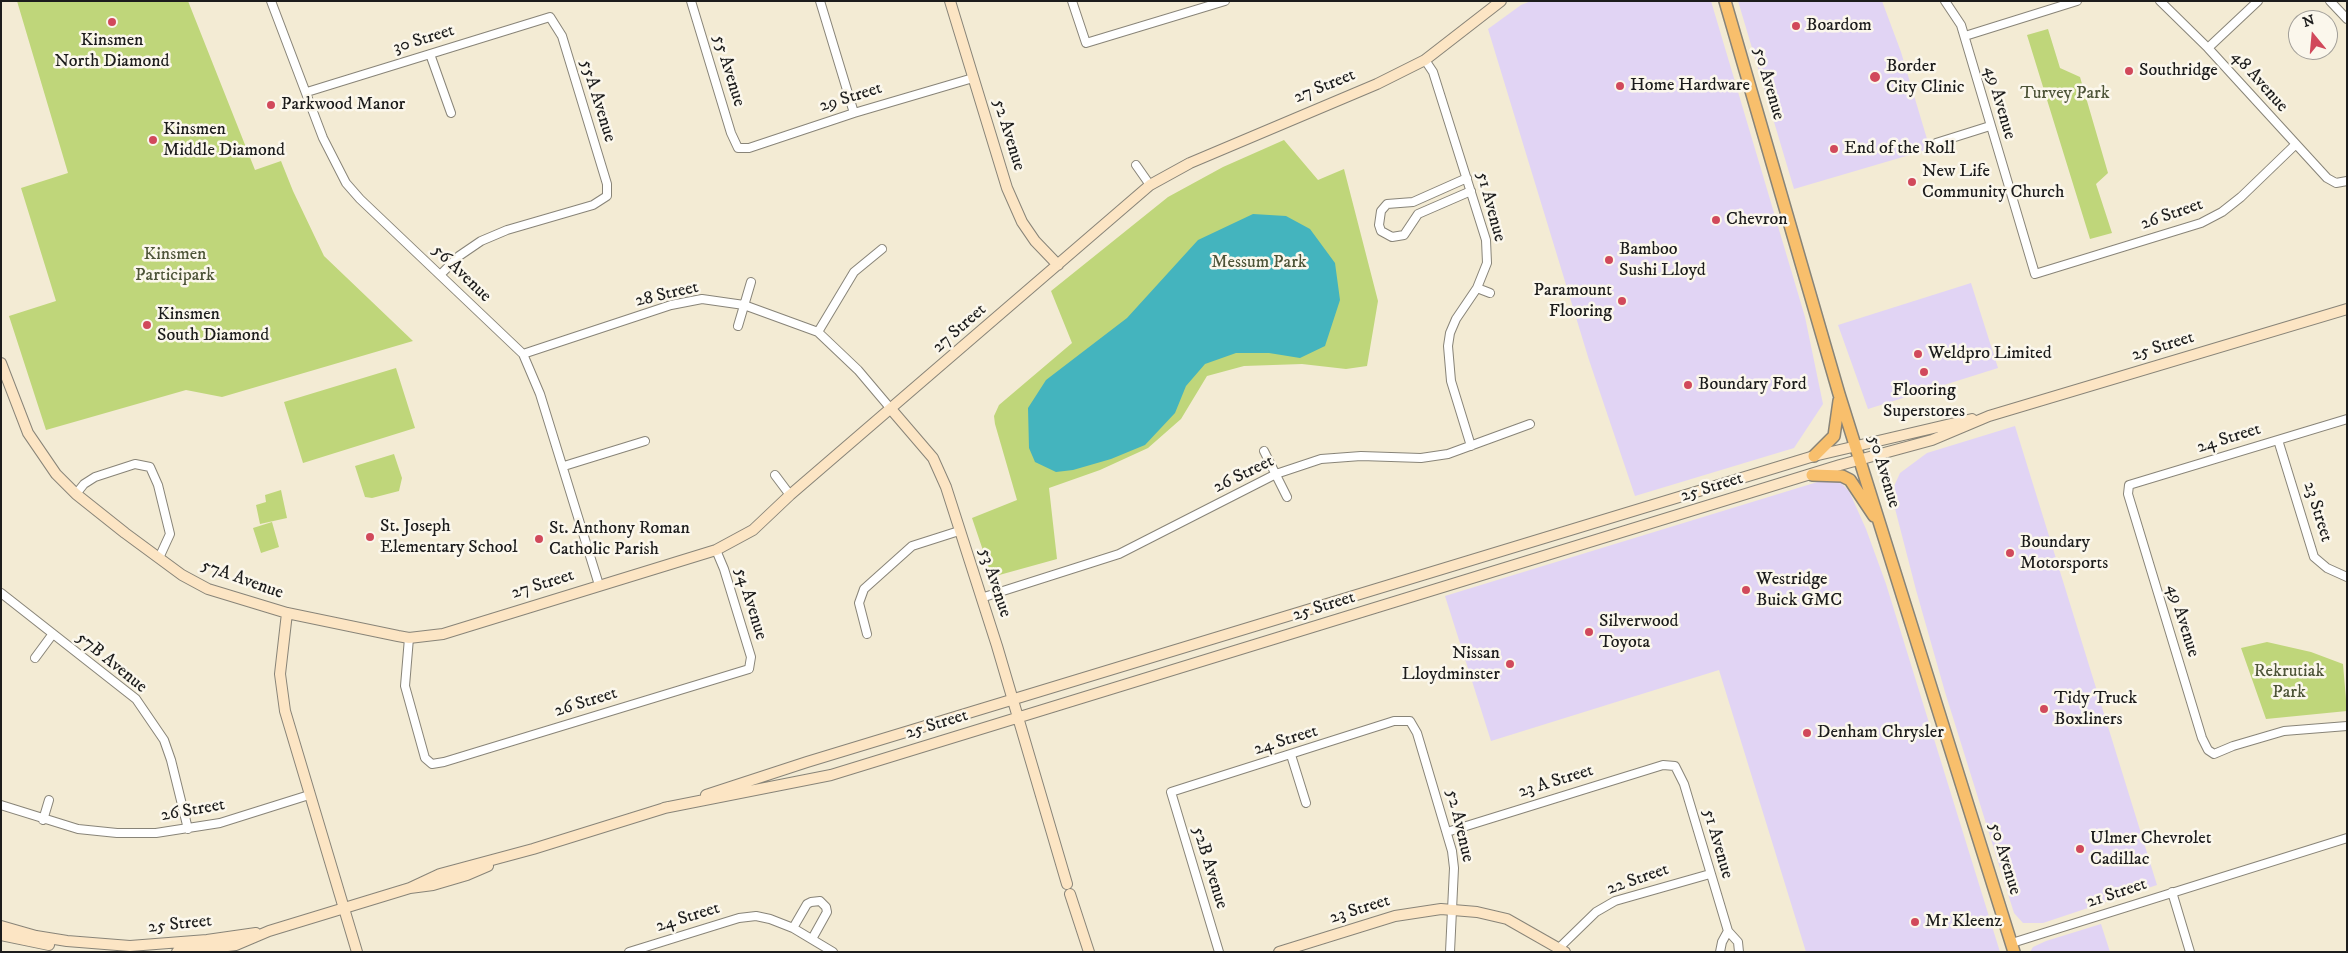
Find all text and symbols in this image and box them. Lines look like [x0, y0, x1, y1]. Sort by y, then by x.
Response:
north arrow [2288, 10, 2338, 60]
text: N [2301, 11, 2317, 32]
place label: Boardom [1806, 15, 1872, 37]
marker: Kinsmen North Diamond [106, 16, 118, 28]
street label: 30 Street [391, 20, 457, 60]
marker: Boardom [1790, 20, 1802, 32]
place label: Kinsmen North Diamond [54, 30, 170, 72]
street label: 55 Avenue [707, 33, 749, 109]
street label: 50 Avenue [1747, 45, 1789, 123]
street label: 48 Avenue [2226, 47, 2292, 117]
place label: Border City Clinic [1886, 56, 1964, 98]
street label: 55A Avenue [574, 57, 620, 145]
place label: Southridge [2139, 60, 2218, 82]
street label: 49 Avenue [1978, 64, 2020, 142]
street label: 27 Street [1291, 65, 1359, 109]
marker: Southridge [2123, 65, 2135, 77]
marker: Border City Clinic [1868, 70, 1882, 84]
place label: Home Hardware [1630, 75, 1750, 97]
street label: 29 Street [817, 78, 885, 118]
marker: Home Hardware [1614, 80, 1626, 92]
park label: Turvey Park [2020, 83, 2110, 105]
place label: Parkwood Manor [281, 94, 405, 116]
street label: 52 Avenue [987, 97, 1029, 173]
marker: Parkwood Manor [265, 99, 277, 111]
place label: Kinsmen Middle Diamond [163, 119, 285, 162]
marker: Kinsmen Middle Diamond [147, 134, 159, 146]
place label: End of the Roll [1844, 138, 1955, 160]
marker: End of the Roll [1828, 143, 1840, 155]
place label: New Life Community Church [1922, 161, 2064, 203]
street label: 51 Avenue [1470, 170, 1510, 244]
marker: New Life Community Church [1906, 176, 1918, 188]
street label: 26 Street [2138, 194, 2206, 236]
place label: Chevron [1726, 209, 1788, 231]
marker: Chevron [1710, 214, 1722, 226]
place label: Bamboo Sushi Lloyd [1619, 239, 1706, 282]
street label: 56 Avenue [427, 241, 495, 307]
park label: Kinsmen Participark [135, 244, 215, 286]
park label: Messum Park [1211, 252, 1307, 274]
marker: Bamboo Sushi Lloyd [1603, 254, 1615, 266]
street label: 28 Street [633, 277, 701, 313]
place label: Paramount Flooring [1534, 280, 1612, 322]
marker: Paramount Flooring [1616, 295, 1628, 307]
street label: 27 Street [929, 300, 991, 358]
place label: Kinsmen South Diamond [157, 304, 269, 346]
marker: Kinsmen South Diamond [141, 319, 153, 331]
street label: 25 Street [2129, 327, 2197, 367]
place label: Weldpro Limited [1928, 343, 2052, 365]
marker: Weldpro Limited [1912, 348, 1924, 360]
marker: Flooring Superstores [1918, 366, 1930, 378]
place label: Boundary Ford [1698, 374, 1807, 396]
marker: Boundary Ford [1682, 379, 1694, 391]
place label: Flooring Superstores [1883, 380, 1965, 422]
street label: 24 Street [2194, 419, 2264, 459]
street label: 50 Avenue [1862, 433, 1904, 511]
street label: 26 Street [1210, 451, 1278, 499]
street label: 25 Street [1678, 468, 1746, 508]
street label: 23 Street [2298, 479, 2336, 545]
place label: St. Joseph Elementary School [380, 516, 518, 558]
place label: St. Anthony Roman Catholic Parish [549, 518, 690, 560]
marker: St. Joseph Elementary School [364, 531, 376, 543]
place label: Boundary Motorsports [2020, 532, 2108, 574]
marker: St. Anthony Roman Catholic Parish [533, 533, 545, 545]
street label: 53 Avenue [973, 546, 1015, 620]
marker: Boundary Motorsports [2004, 547, 2016, 559]
street label: 57A Avenue [198, 555, 286, 605]
street label: 27 Street [509, 565, 577, 605]
street label: 54 Avenue [729, 565, 771, 643]
place label: Westridge Buick GMC [1756, 569, 1842, 612]
street label: 49 Avenue [2161, 582, 2203, 660]
marker: Westridge Buick GMC [1740, 584, 1752, 596]
street label: 25 Street [1290, 587, 1358, 627]
place label: Silverwood Toyota [1599, 611, 1679, 654]
marker: Silverwood Toyota [1583, 626, 1595, 638]
street label: 57B Avenue [71, 628, 151, 698]
place label: Nissan Lloydminster [1402, 643, 1500, 686]
marker: Nissan Lloydminster [1504, 658, 1516, 670]
park label: Rekrutiak Park [2254, 661, 2324, 704]
street label: 26 Street [552, 683, 620, 723]
place label: Tidy Truck Boxliners [2054, 688, 2137, 731]
marker: Tidy Truck Boxliners [2038, 703, 2050, 715]
street label: 25 Street [903, 705, 971, 745]
street label: 24 Street [1251, 721, 1321, 761]
place label: Denham Chrysler [1817, 722, 1944, 744]
marker: Denham Chrysler [1801, 727, 1813, 739]
street label: 23 A Street [1516, 760, 1596, 804]
street label: 52 Avenue [1440, 788, 1478, 864]
street label: 26 Street [159, 795, 227, 827]
street label: 51 Avenue [1697, 807, 1737, 881]
street label: 50 Avenue [1983, 820, 2025, 898]
street label: 52B Avenue [1186, 824, 1232, 912]
place label: Ulmer Chevrolet Cadillac [2090, 828, 2211, 871]
marker: Ulmer Chevrolet Cadillac [2074, 843, 2086, 855]
street label: 22 Street [1604, 859, 1672, 901]
street label: 21 Street [2084, 874, 2150, 914]
street label: 23 Street [1327, 891, 1393, 929]
street label: 24 Street [653, 898, 723, 938]
street label: 25 Street [147, 911, 213, 939]
place label: Mr Kleenz [1925, 911, 2002, 933]
marker: Mr Kleenz [1909, 916, 1921, 928]

